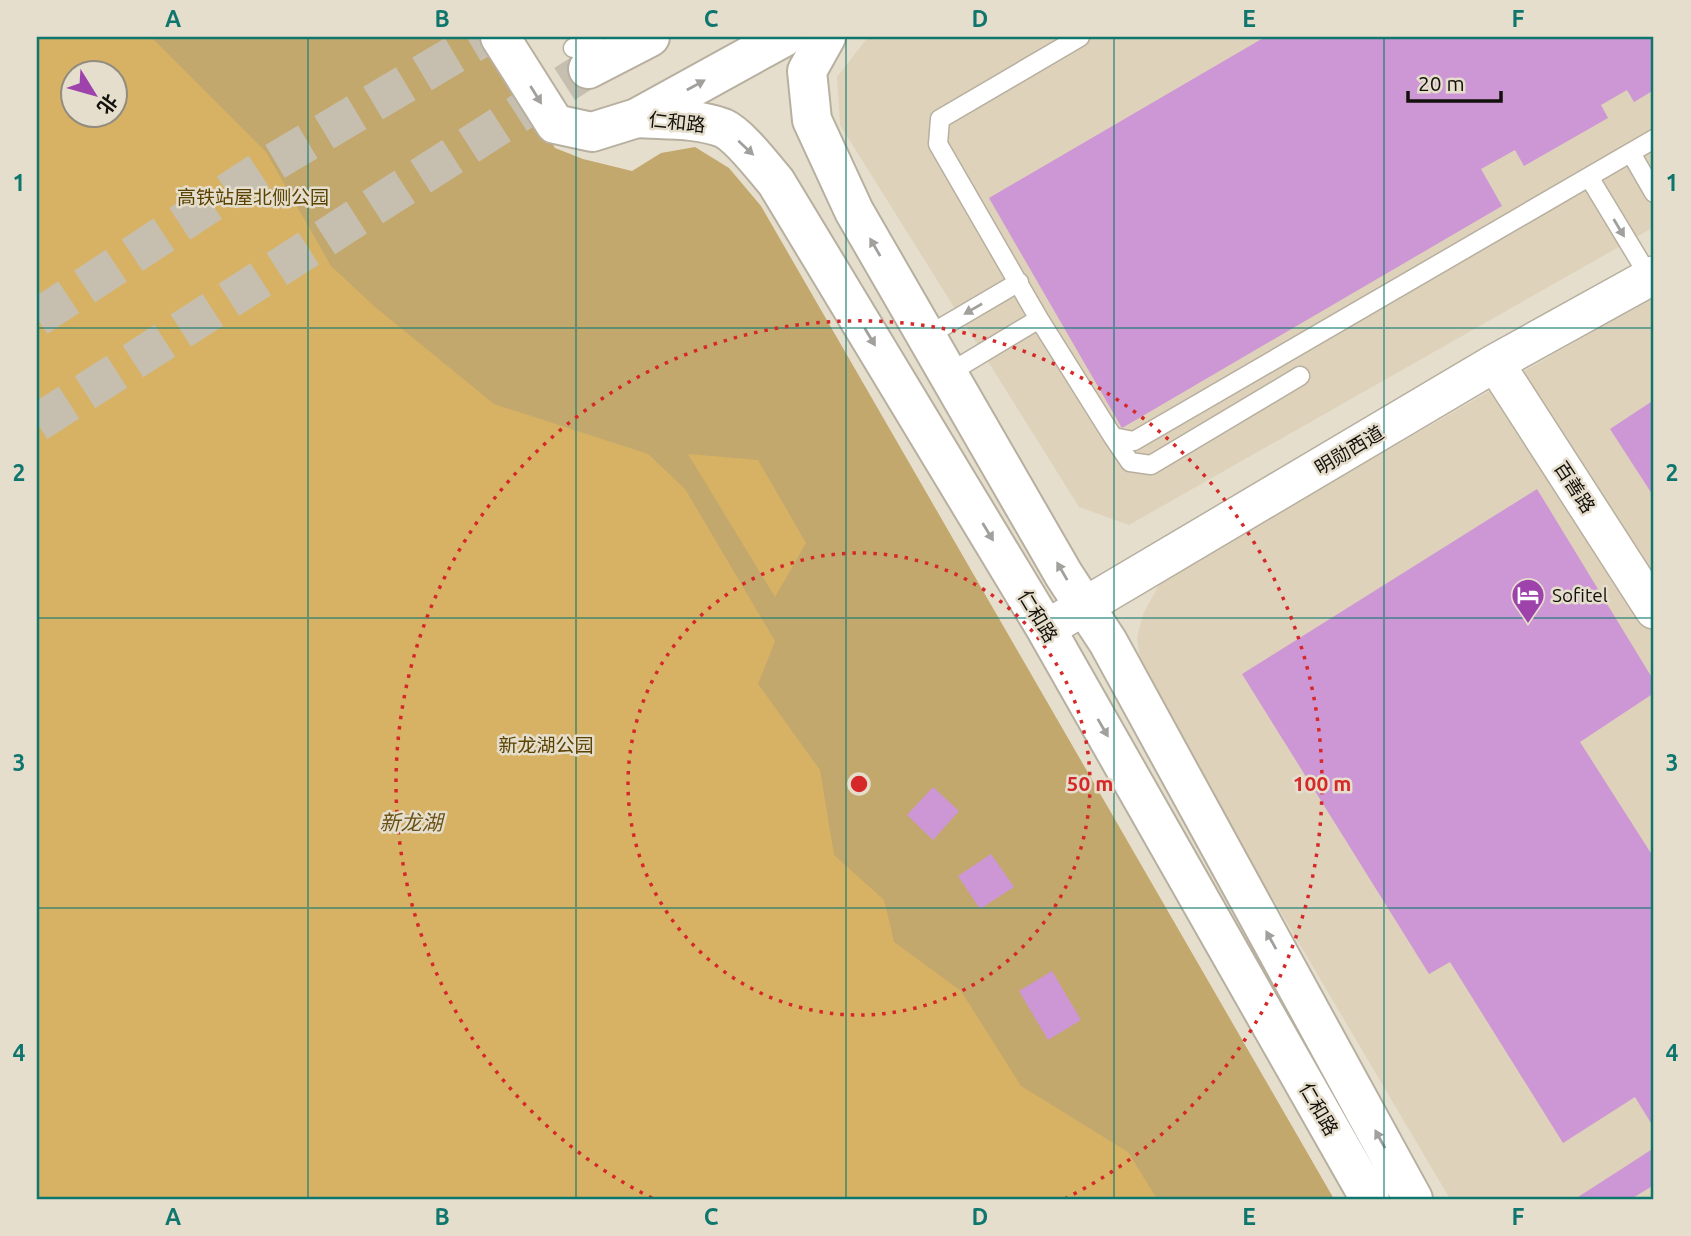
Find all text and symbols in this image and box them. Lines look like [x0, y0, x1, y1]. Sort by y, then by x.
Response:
text: A [165, 6, 181, 31]
text: B [434, 6, 450, 31]
text: C [704, 6, 719, 31]
text: D [972, 6, 988, 31]
text: E [1242, 6, 1256, 31]
text: F [1512, 6, 1525, 31]
north arrow [60, 60, 130, 130]
scale bar [1408, 60, 1500, 104]
text: 20 m [1418, 71, 1465, 95]
one-way arrow [687, 79, 706, 91]
one-way arrow [530, 85, 543, 104]
text: 北 [93, 90, 122, 118]
street label: 仁和路 [647, 108, 707, 136]
one-way arrow [737, 139, 754, 155]
text: 1 [13, 170, 25, 195]
text: 1 [1666, 170, 1678, 195]
park label: 高铁站屋北侧公园 [177, 186, 329, 208]
one-way arrow [1613, 218, 1626, 237]
one-way arrow [869, 237, 881, 256]
one-way arrow [963, 303, 982, 315]
one-way arrow [863, 328, 876, 347]
street label: 明勋西道 [1311, 421, 1387, 479]
street label: 百善路 [1550, 457, 1600, 517]
text: 2 [13, 460, 25, 485]
text: 2 [1666, 460, 1678, 485]
one-way arrow [981, 523, 994, 542]
one-way arrow [1056, 562, 1069, 581]
hotel icon: Sofitel [1509, 576, 1547, 625]
place label: Sofitel [1552, 584, 1608, 606]
street label: 仁和路 [1014, 586, 1062, 646]
one-way arrow [1097, 719, 1109, 738]
park label: 新龙湖公园 [498, 734, 594, 756]
text: 3 [13, 750, 25, 775]
text: 3 [1666, 750, 1678, 775]
text: 50 m [1067, 771, 1113, 795]
text: 100 m [1293, 771, 1351, 795]
centre of rings [847, 772, 871, 796]
water label: 新龙湖 [380, 810, 445, 834]
one-way arrow [1265, 930, 1277, 950]
text: 4 [13, 1040, 26, 1065]
text: 4 [1666, 1040, 1679, 1065]
street label: 仁和路 [1295, 1079, 1343, 1139]
one-way arrow [1374, 1130, 1386, 1149]
text: A [165, 1204, 181, 1229]
text: B [434, 1204, 450, 1229]
text: C [704, 1204, 719, 1229]
text: D [972, 1204, 988, 1229]
text: E [1242, 1204, 1256, 1229]
text: F [1512, 1204, 1525, 1229]

